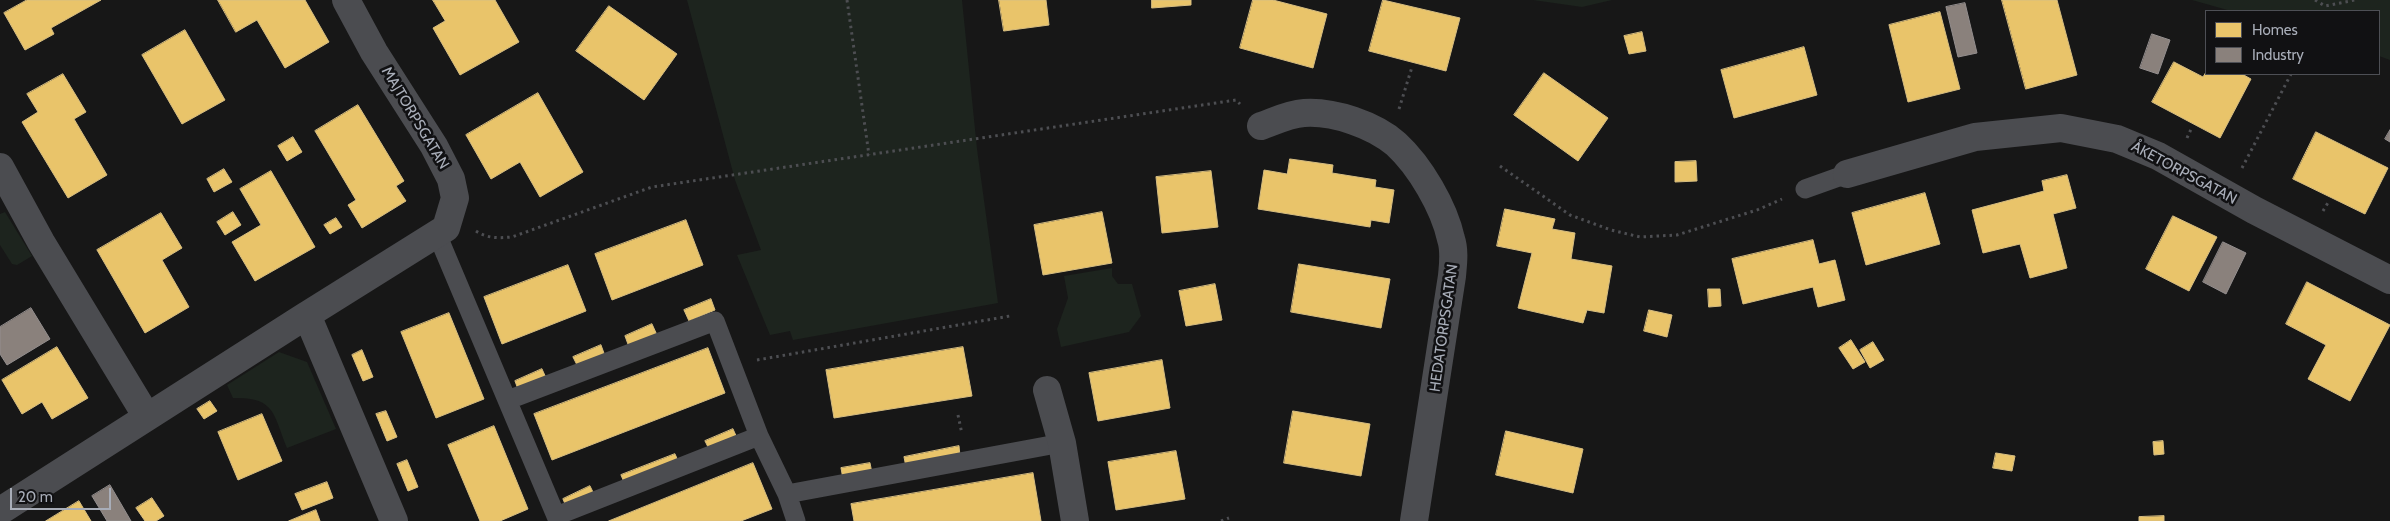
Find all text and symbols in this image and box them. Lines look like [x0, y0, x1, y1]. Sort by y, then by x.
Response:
legend [2205, 10, 2380, 75]
text: Homes [2252, 21, 2298, 39]
text: Industry [2252, 46, 2304, 64]
street label: MAJTORPSGATAN [377, 64, 453, 172]
street label: ÅKETORPSGATAN [2128, 138, 2240, 208]
street label: HEDATORPSGATAN [1426, 263, 1462, 393]
scale bar [12, 478, 114, 510]
text: 20 m [18, 488, 53, 506]

